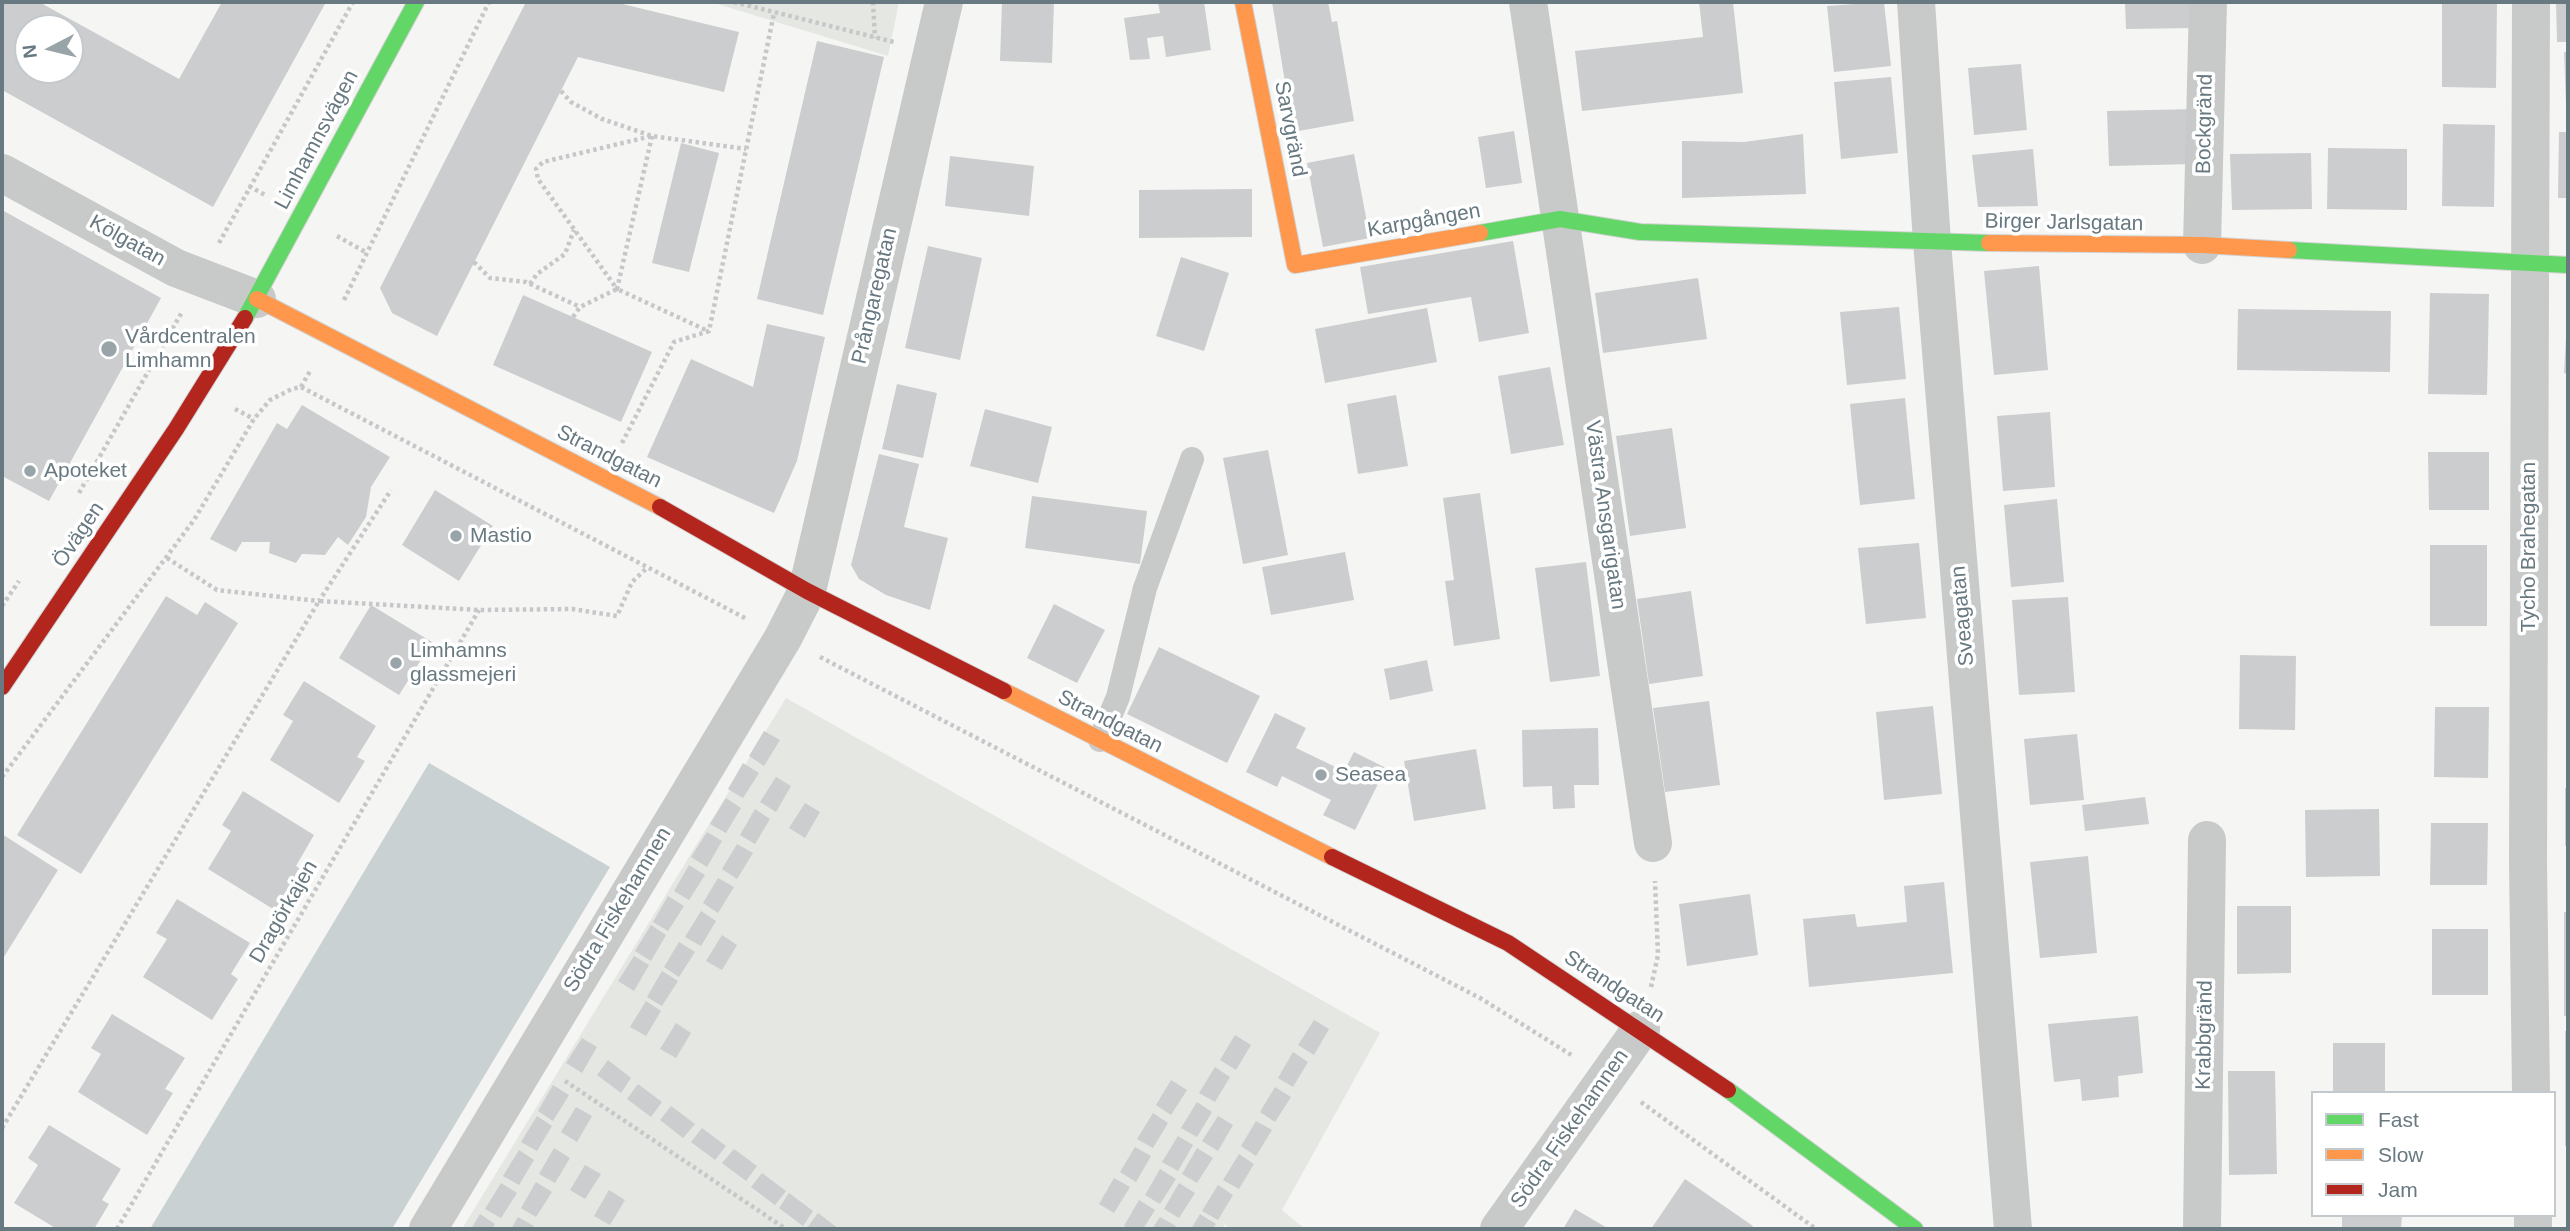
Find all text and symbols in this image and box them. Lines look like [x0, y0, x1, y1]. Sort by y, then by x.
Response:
north arrow [14, 14, 84, 84]
text: N [18, 43, 41, 59]
street label: Limhamnsvägen [270, 66, 364, 214]
street label: Bockgränd [2192, 74, 2218, 174]
street label: Sarvgränd [1268, 79, 1312, 179]
street label: Karpgången [1365, 199, 1483, 243]
street label: Birger Jarlsgatan [1984, 209, 2144, 237]
street label: Kölgatan [85, 210, 169, 272]
street label: Prångaregatan [847, 225, 903, 367]
place label: Vårdcentralen Limhamn [125, 324, 256, 374]
marker: Vårdcentralen Limhamn [99, 339, 119, 359]
street label: Västra Ansgarigatan [1579, 419, 1631, 611]
street label: Strandgatan [552, 420, 666, 494]
place label: Apoteket [44, 458, 127, 484]
street label: Tycho Brahegatan [2516, 462, 2542, 632]
marker: Apoteket [22, 463, 38, 479]
street label: Övägen [48, 497, 110, 573]
place label: Mastio [470, 523, 532, 549]
marker: Mastio [448, 528, 464, 544]
street label: Sveagatan [1946, 565, 1980, 667]
place label: Limhamns glassmejeri [410, 638, 516, 688]
marker: Limhamns glassmejeri [388, 655, 404, 671]
street label: Strandgatan [1053, 685, 1167, 759]
place label: Seasea [1335, 762, 1406, 788]
marker: Seasea [1313, 767, 1329, 783]
street label: Södra Fiskehamnen [559, 823, 677, 997]
street label: Dragörkajen [244, 856, 324, 968]
street label: Strandgatan [1559, 945, 1669, 1029]
street label: Krabbgränd [2191, 980, 2219, 1090]
street label: Södra Fiskehamnen [1506, 1045, 1634, 1213]
legend [2311, 1091, 2556, 1217]
text: Fast [2378, 1108, 2419, 1131]
text: Slow [2378, 1143, 2424, 1166]
text: Jam [2378, 1178, 2418, 1201]

